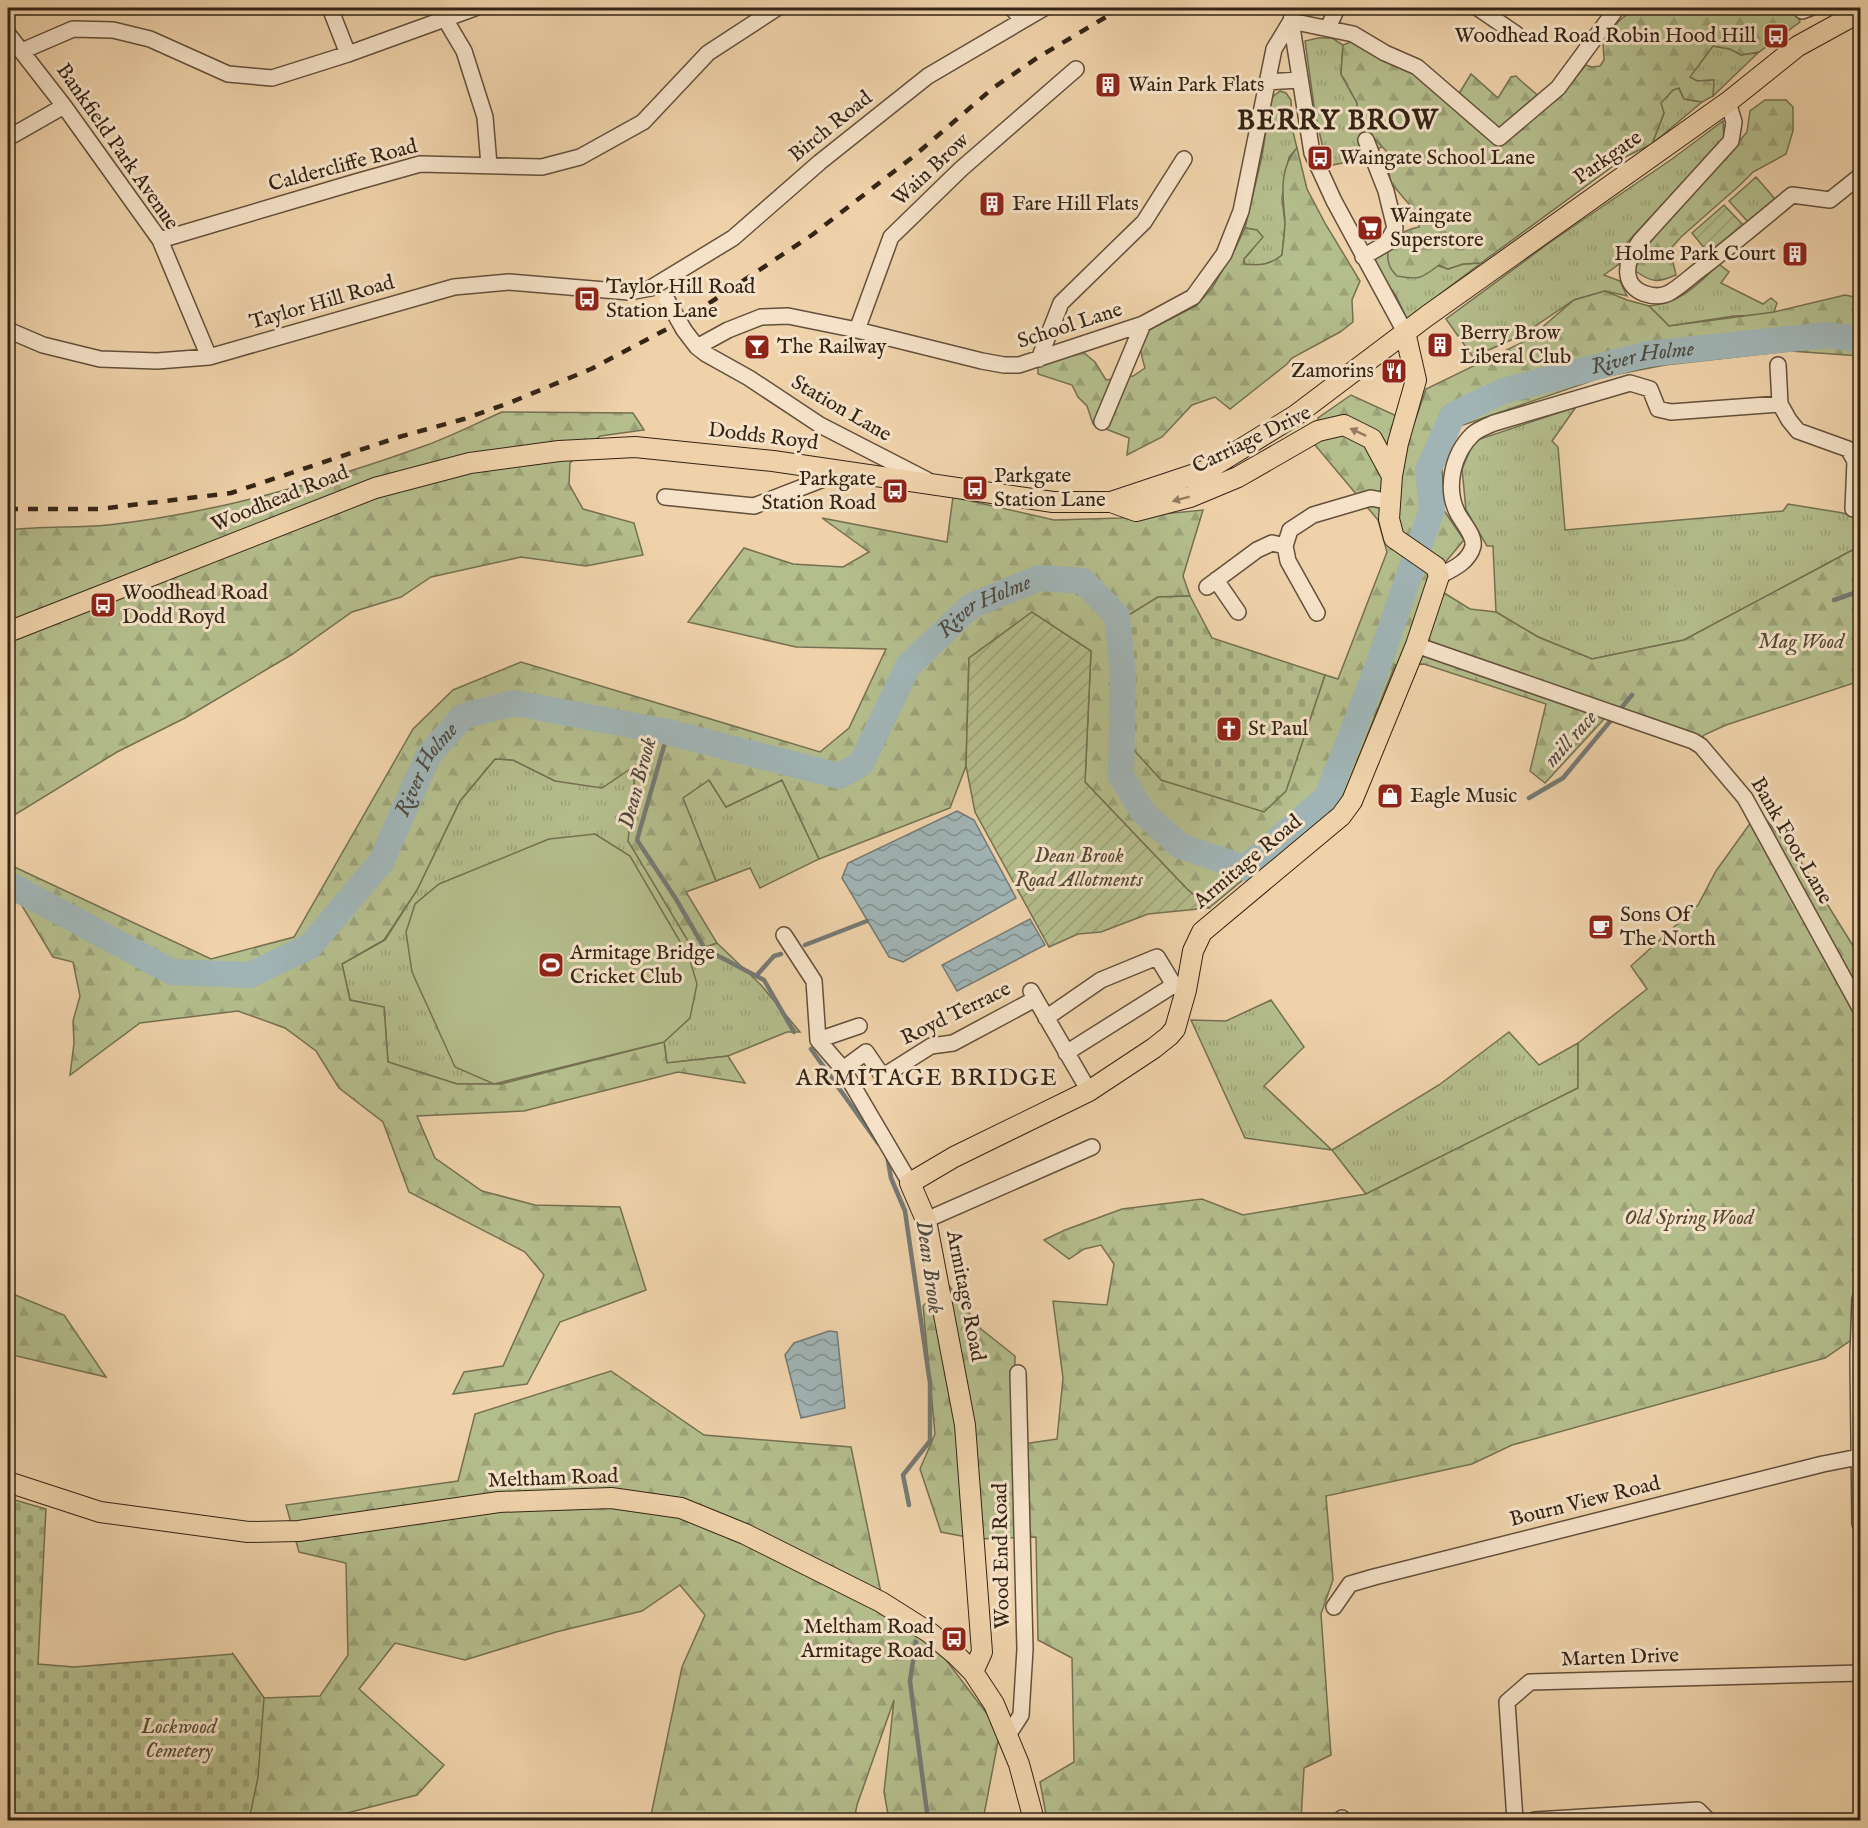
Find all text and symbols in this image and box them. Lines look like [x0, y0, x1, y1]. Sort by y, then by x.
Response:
bus stop icon: Woodhead Road Robin Hood Hill [1761, 21, 1791, 51]
place label: Woodhead Road Robin Hood Hill [1455, 23, 1756, 50]
street label: Bankfield Park Avenue [49, 58, 185, 236]
building icon: Wain Park Flats [1093, 70, 1123, 100]
place label: Wain Park Flats [1128, 72, 1264, 99]
street label: Birch Road [784, 85, 879, 169]
district label: BERRY BROW [1237, 105, 1440, 139]
street label: Parkgate [1569, 125, 1648, 191]
street label: Wain Brow [887, 127, 976, 212]
street label: Caldercliffe Road [266, 133, 421, 199]
bus stop icon: Waingate School Lane [1305, 143, 1335, 173]
place label: Waingate School Lane [1340, 145, 1535, 172]
building icon: Fare Hill Flats [977, 189, 1007, 219]
place label: Fare Hill Flats [1012, 191, 1139, 218]
place label: Waingate Superstore [1390, 203, 1484, 254]
supermarket icon: Waingate Superstore [1355, 213, 1385, 243]
building icon: Holme Park Court [1780, 239, 1810, 269]
place label: Holme Park Court [1614, 241, 1776, 268]
street label: Taylor Hill Road [247, 269, 398, 337]
place label: Taylor Hill Road Station Lane [606, 274, 756, 325]
bus stop icon: Taylor Hill Road Station Lane [572, 284, 602, 314]
street label: School Lane [1014, 296, 1126, 356]
place label: Berry Brow Liberal Club [1460, 320, 1571, 371]
building icon: Berry Brow Liberal Club [1425, 330, 1455, 360]
bar icon: The Railway [742, 332, 772, 362]
place label: The Railway [777, 334, 887, 361]
water label: River Holme [1588, 335, 1696, 382]
restaurant icon: Zamorins [1379, 356, 1409, 386]
place label: Zamorins [1291, 358, 1374, 385]
street label: Station Lane [786, 369, 896, 449]
street label: Carriage Drive [1188, 399, 1316, 480]
street label: Dodds Royd [706, 417, 820, 457]
one-way arrow [1349, 427, 1366, 436]
street label: Woodhead Road [207, 459, 353, 539]
place label: Parkgate Station Lane [994, 463, 1106, 514]
place label: Parkgate Station Road [762, 466, 877, 517]
bus stop icon: Parkgate Station Lane [960, 473, 990, 503]
bus stop icon: Parkgate Station Road [880, 476, 910, 506]
one-way arrow [1172, 495, 1190, 504]
water label: River Holme [932, 569, 1036, 644]
place label: Woodhead Road Dodd Royd [122, 580, 269, 631]
bus stop icon: Woodhead Road Dodd Royd [88, 590, 118, 620]
park label: Mag Wood [1758, 629, 1846, 656]
water label: mill race [1538, 704, 1604, 773]
church icon: St Paul [1214, 714, 1244, 744]
water label: River Holme [389, 716, 465, 821]
place label: St Paul [1248, 716, 1309, 743]
water label: Dean Brook [612, 734, 664, 832]
street label: Bank Foot Lane [1744, 773, 1838, 910]
shop icon: Eagle Music [1375, 781, 1405, 811]
place label: Eagle Music [1410, 783, 1517, 810]
street label: Armitage Road [1188, 808, 1308, 916]
park label: Dean Brook Road Allotments [1015, 843, 1144, 894]
place label: Sons Of The North [1620, 902, 1716, 953]
cafe icon: Sons Of The North [1586, 912, 1616, 942]
place label: Armitage Bridge Cricket Club [569, 940, 715, 991]
sports icon: Armitage Bridge Cricket Club [536, 950, 566, 980]
street label: Royd Terrace [897, 976, 1016, 1052]
district label: ARMITAGE BRIDGE [795, 1063, 1058, 1094]
park label: Old Spring Wood [1624, 1205, 1756, 1232]
water label: Dean Brook [909, 1219, 949, 1315]
street label: Armitage Road [939, 1227, 991, 1365]
street label: Meltham Road [487, 1463, 620, 1495]
street label: Bourn View Road [1507, 1470, 1664, 1534]
street label: Wood End Road [987, 1482, 1017, 1629]
place label: Meltham Road Armitage Road [800, 1614, 935, 1665]
bus stop icon: Meltham Road Armitage Road [939, 1624, 969, 1654]
street label: Marten Drive [1561, 1642, 1680, 1674]
park label: Lockwood Cemetery [140, 1714, 219, 1765]

